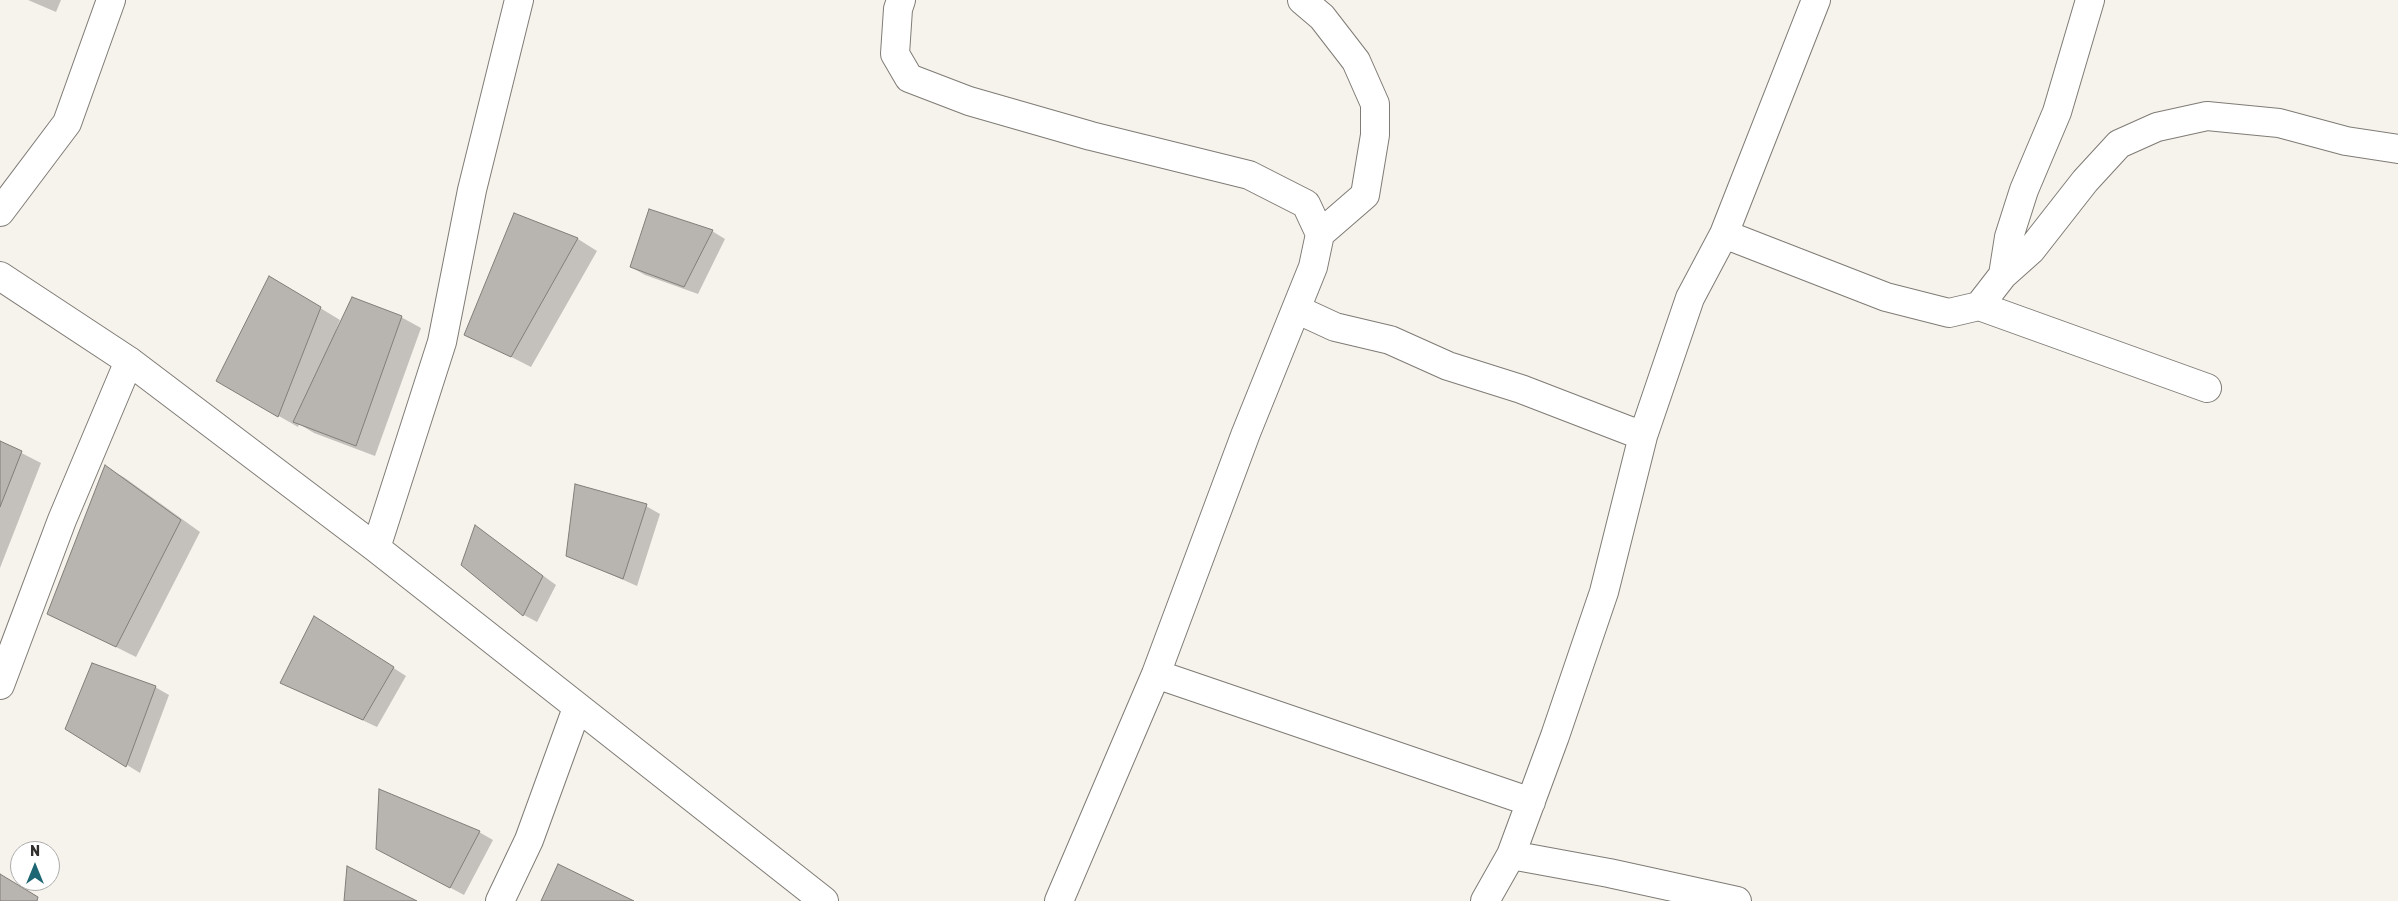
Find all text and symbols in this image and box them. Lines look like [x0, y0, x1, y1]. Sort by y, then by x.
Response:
north arrow [10, 841, 60, 891]
text: N [30, 843, 40, 860]

